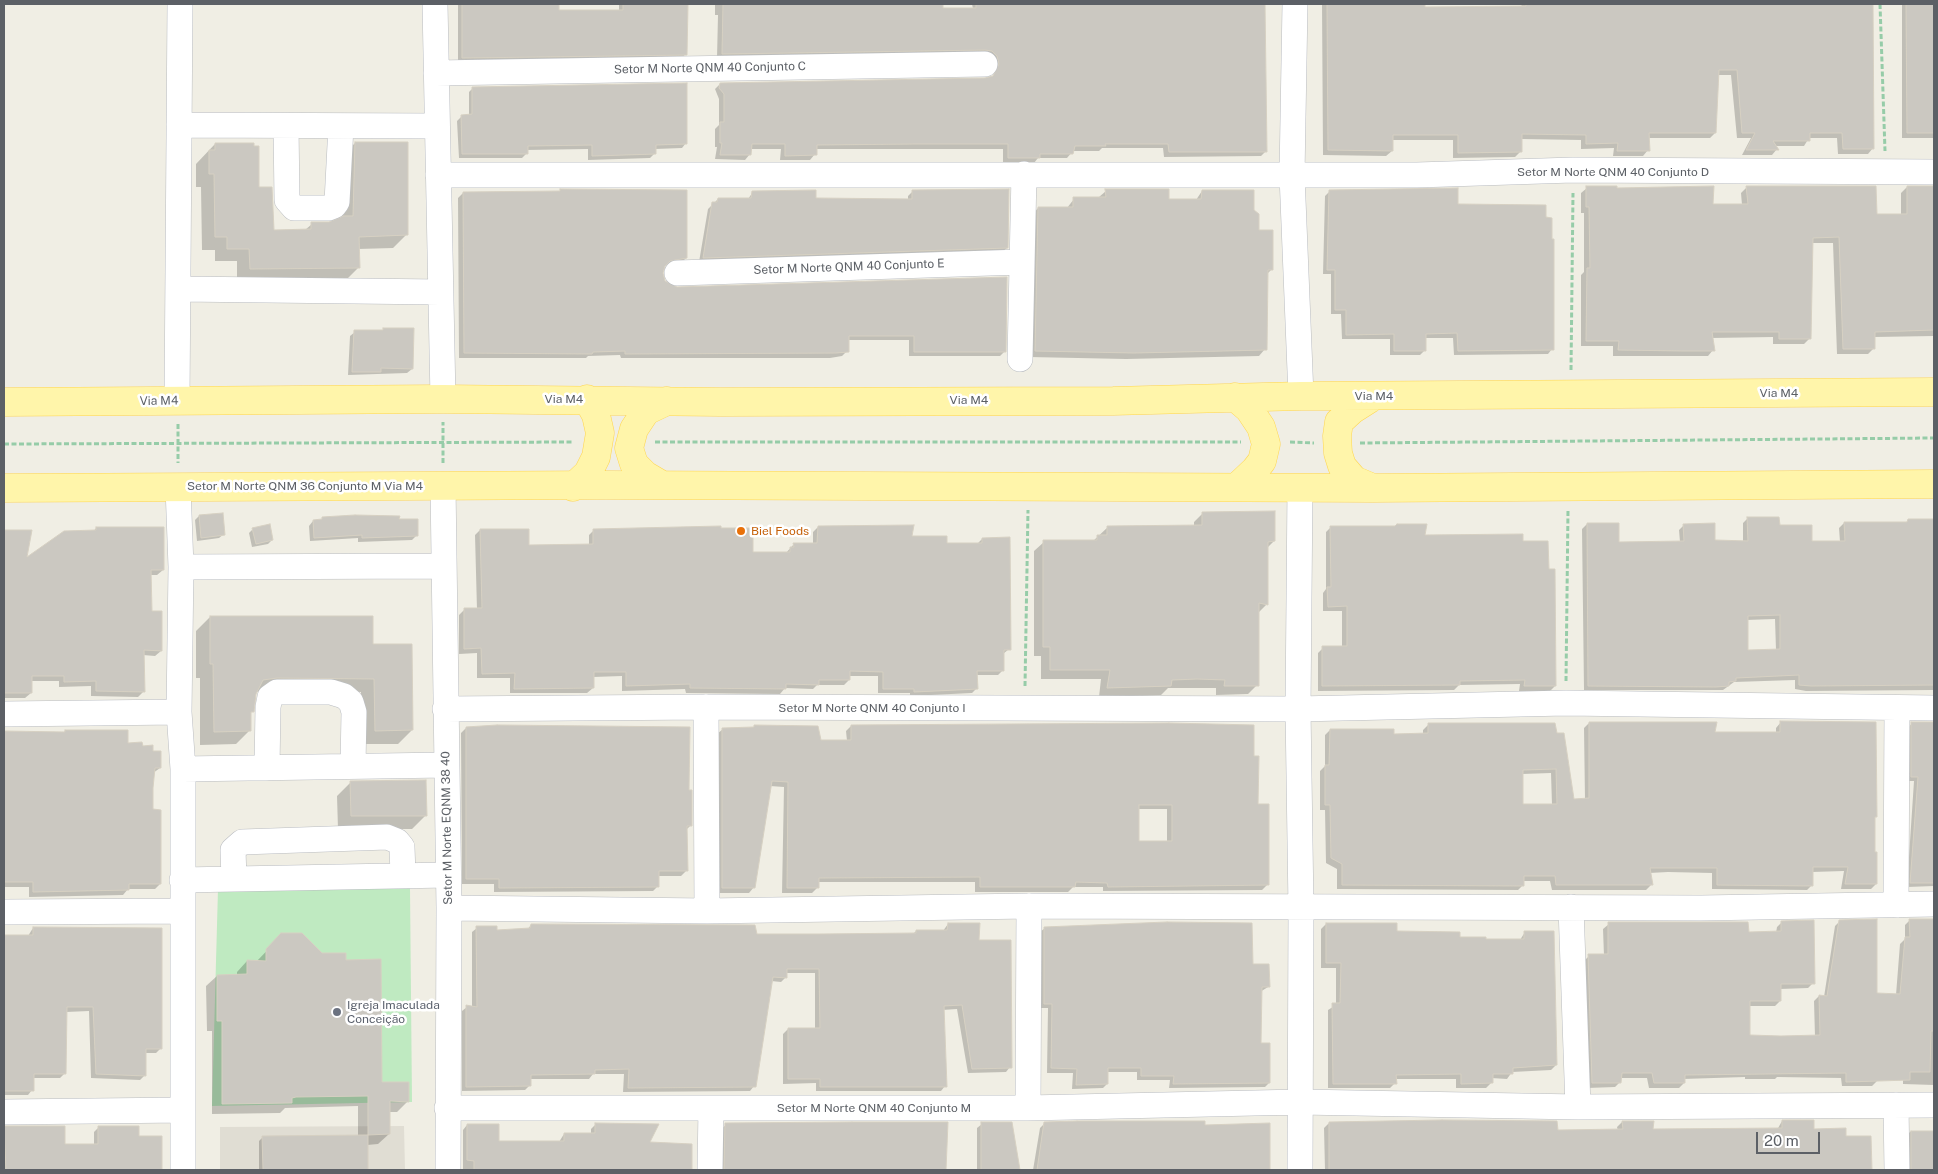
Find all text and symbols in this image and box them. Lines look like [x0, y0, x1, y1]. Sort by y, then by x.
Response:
street label: Setor M Norte QNM 40 Conjunto C [614, 59, 806, 77]
street label: Setor M Norte QNM 40 Conjunto D [1517, 165, 1709, 179]
street label: Setor M Norte QNM 40 Conjunto E [753, 256, 945, 278]
street label: Via M4 [1760, 386, 1798, 400]
street label: Via M4 [1355, 389, 1393, 403]
street label: Via M4 [545, 392, 583, 406]
street label: Via M4 [139, 393, 179, 409]
street label: Via M4 [950, 393, 988, 407]
street label: Setor M Norte QNM 36 Conjunto M Via M4 [187, 479, 423, 493]
place label: Biel Foods [751, 524, 809, 538]
marker: Biel Foods [735, 525, 747, 537]
street label: Setor M Norte QNM 40 Conjunto I [778, 701, 966, 715]
street label: Setor M Norte EQNM 38 40 [438, 751, 456, 905]
place label: Igreja Imaculada Conceição [347, 998, 440, 1026]
marker: Igreja Imaculada Conceição [331, 1006, 343, 1018]
street label: Setor M Norte QNM 40 Conjunto M [777, 1101, 971, 1115]
scale bar [1758, 1122, 1822, 1154]
text: 20 m [1764, 1132, 1799, 1149]

